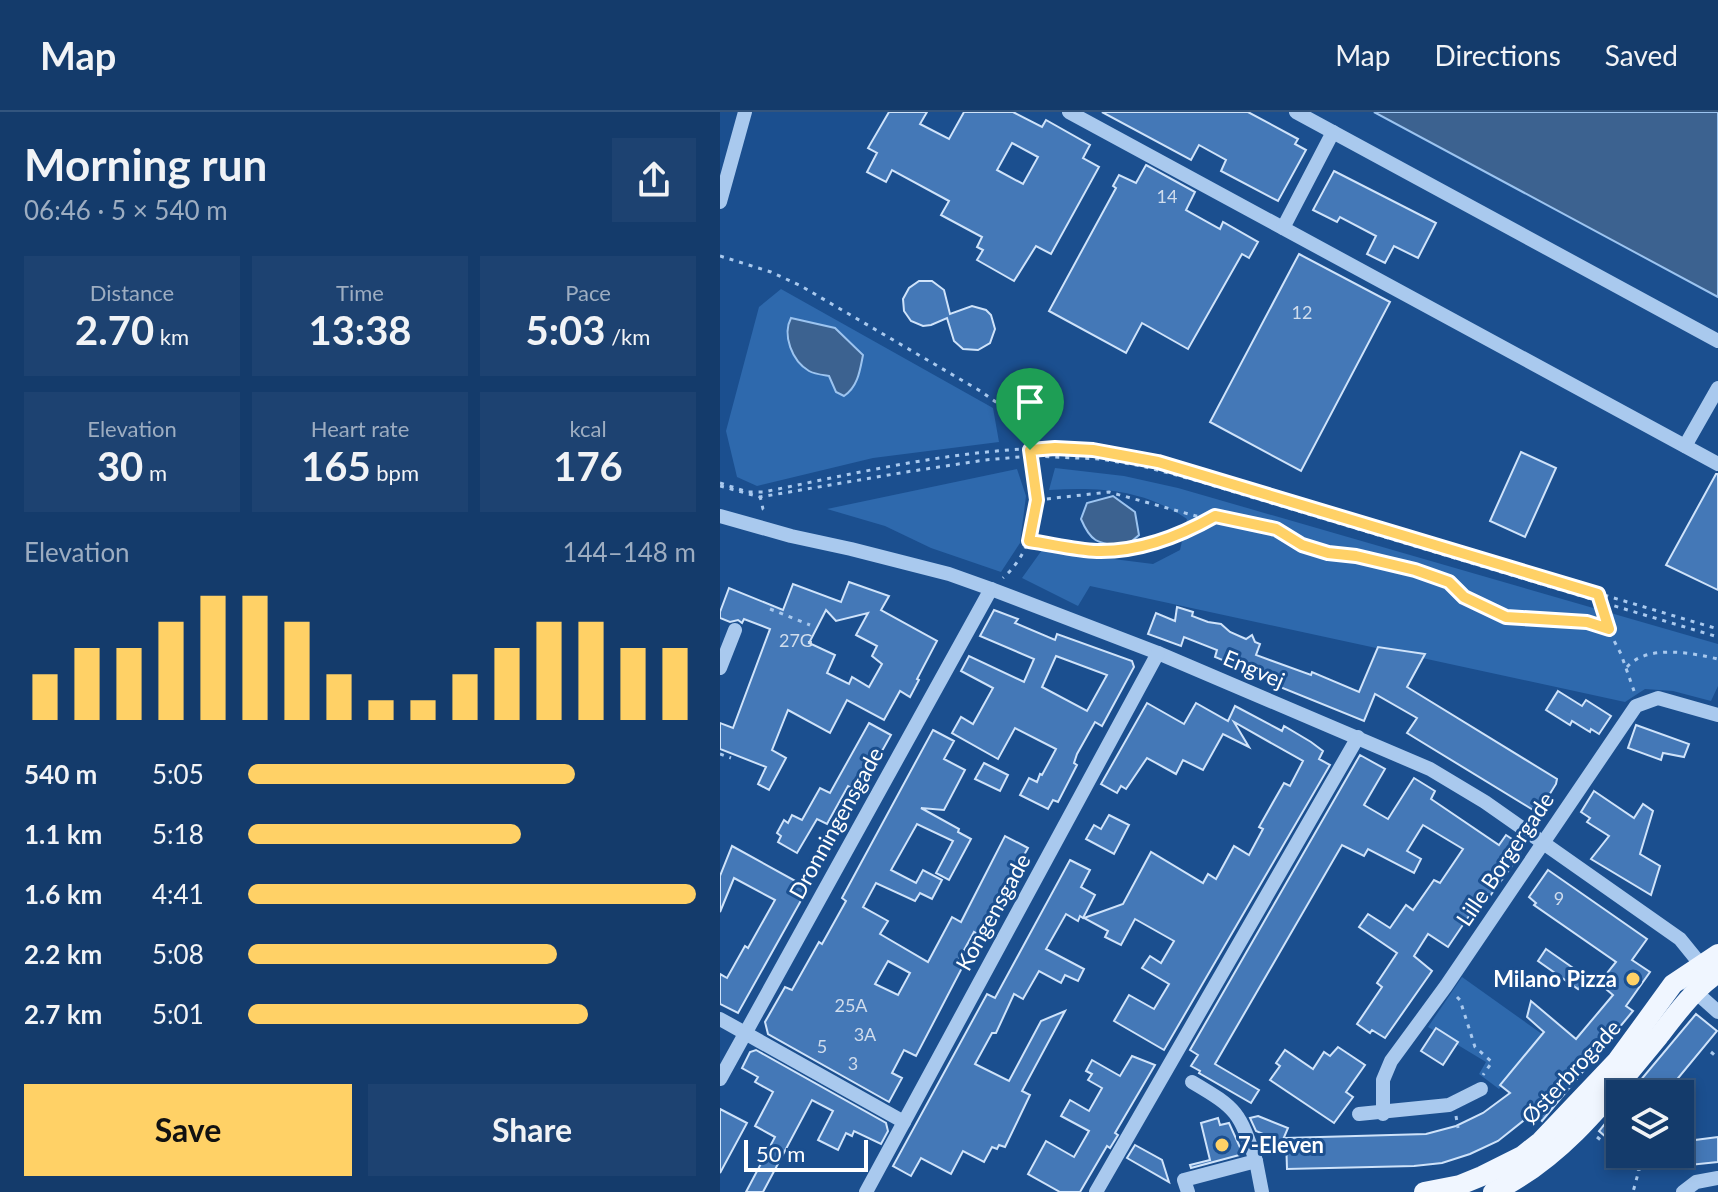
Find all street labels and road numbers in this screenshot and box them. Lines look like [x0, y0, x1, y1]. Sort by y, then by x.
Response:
street label: Engvej [1219, 644, 1289, 693]
street label: Dronningensgade [783, 742, 888, 903]
street label: Lille Borgergade [1450, 787, 1559, 931]
street label: Kongensgade [949, 849, 1036, 975]
street label: Østerbrogade [1515, 1014, 1626, 1130]

